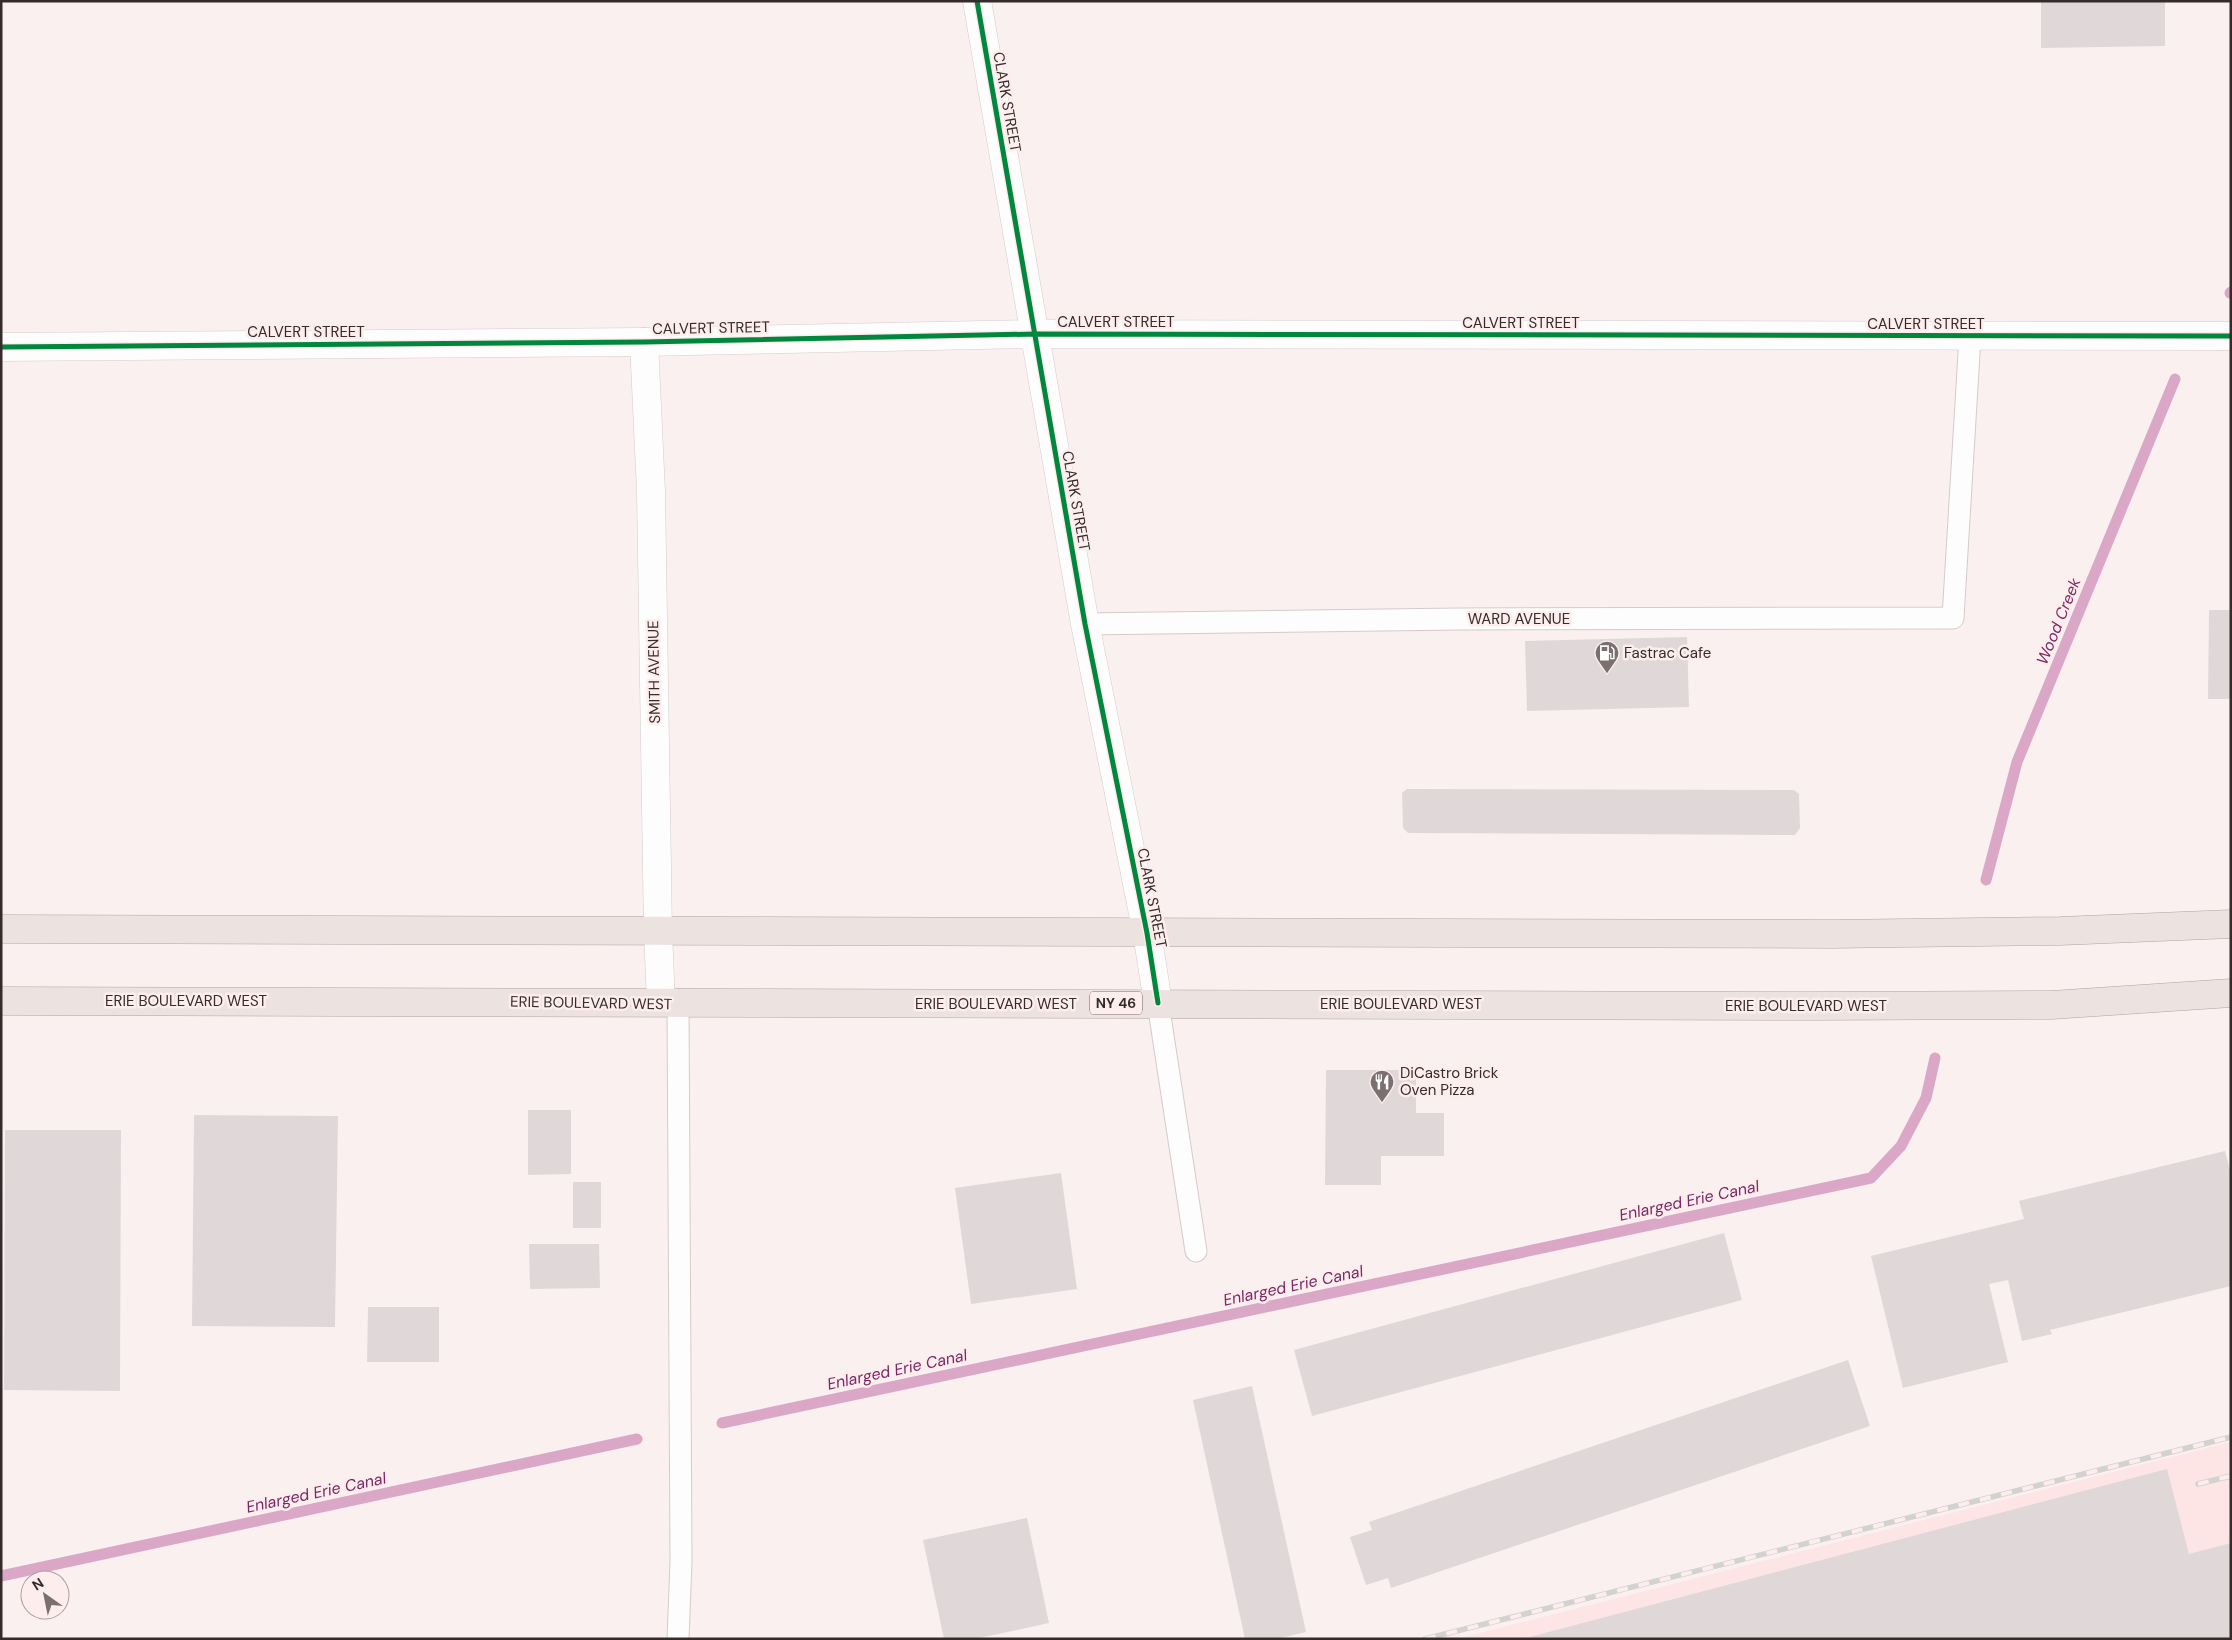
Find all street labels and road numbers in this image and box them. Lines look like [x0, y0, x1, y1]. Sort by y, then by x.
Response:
street label: CLARK STREET [988, 50, 1026, 154]
street label: CALVERT STREET [1057, 312, 1175, 332]
street label: CALVERT STREET [1462, 313, 1580, 333]
street label: CALVERT STREET [1867, 314, 1985, 334]
street label: CALVERT STREET [652, 317, 770, 339]
street label: CALVERT STREET [247, 322, 365, 342]
street label: CLARK STREET [1057, 449, 1095, 553]
street label: WARD AVENUE [1468, 609, 1570, 629]
street label: SMITH AVENUE [643, 620, 665, 724]
street label: CLARK STREET [1133, 846, 1171, 950]
street label: ERIE BOULEVARD WEST [105, 991, 267, 1011]
road number: NY 46 [1090, 991, 1142, 1014]
street label: ERIE BOULEVARD WEST [510, 992, 672, 1014]
street label: ERIE BOULEVARD WEST [915, 994, 1077, 1014]
street label: ERIE BOULEVARD WEST [1320, 994, 1482, 1014]
street label: ERIE BOULEVARD WEST [1725, 996, 1887, 1016]

